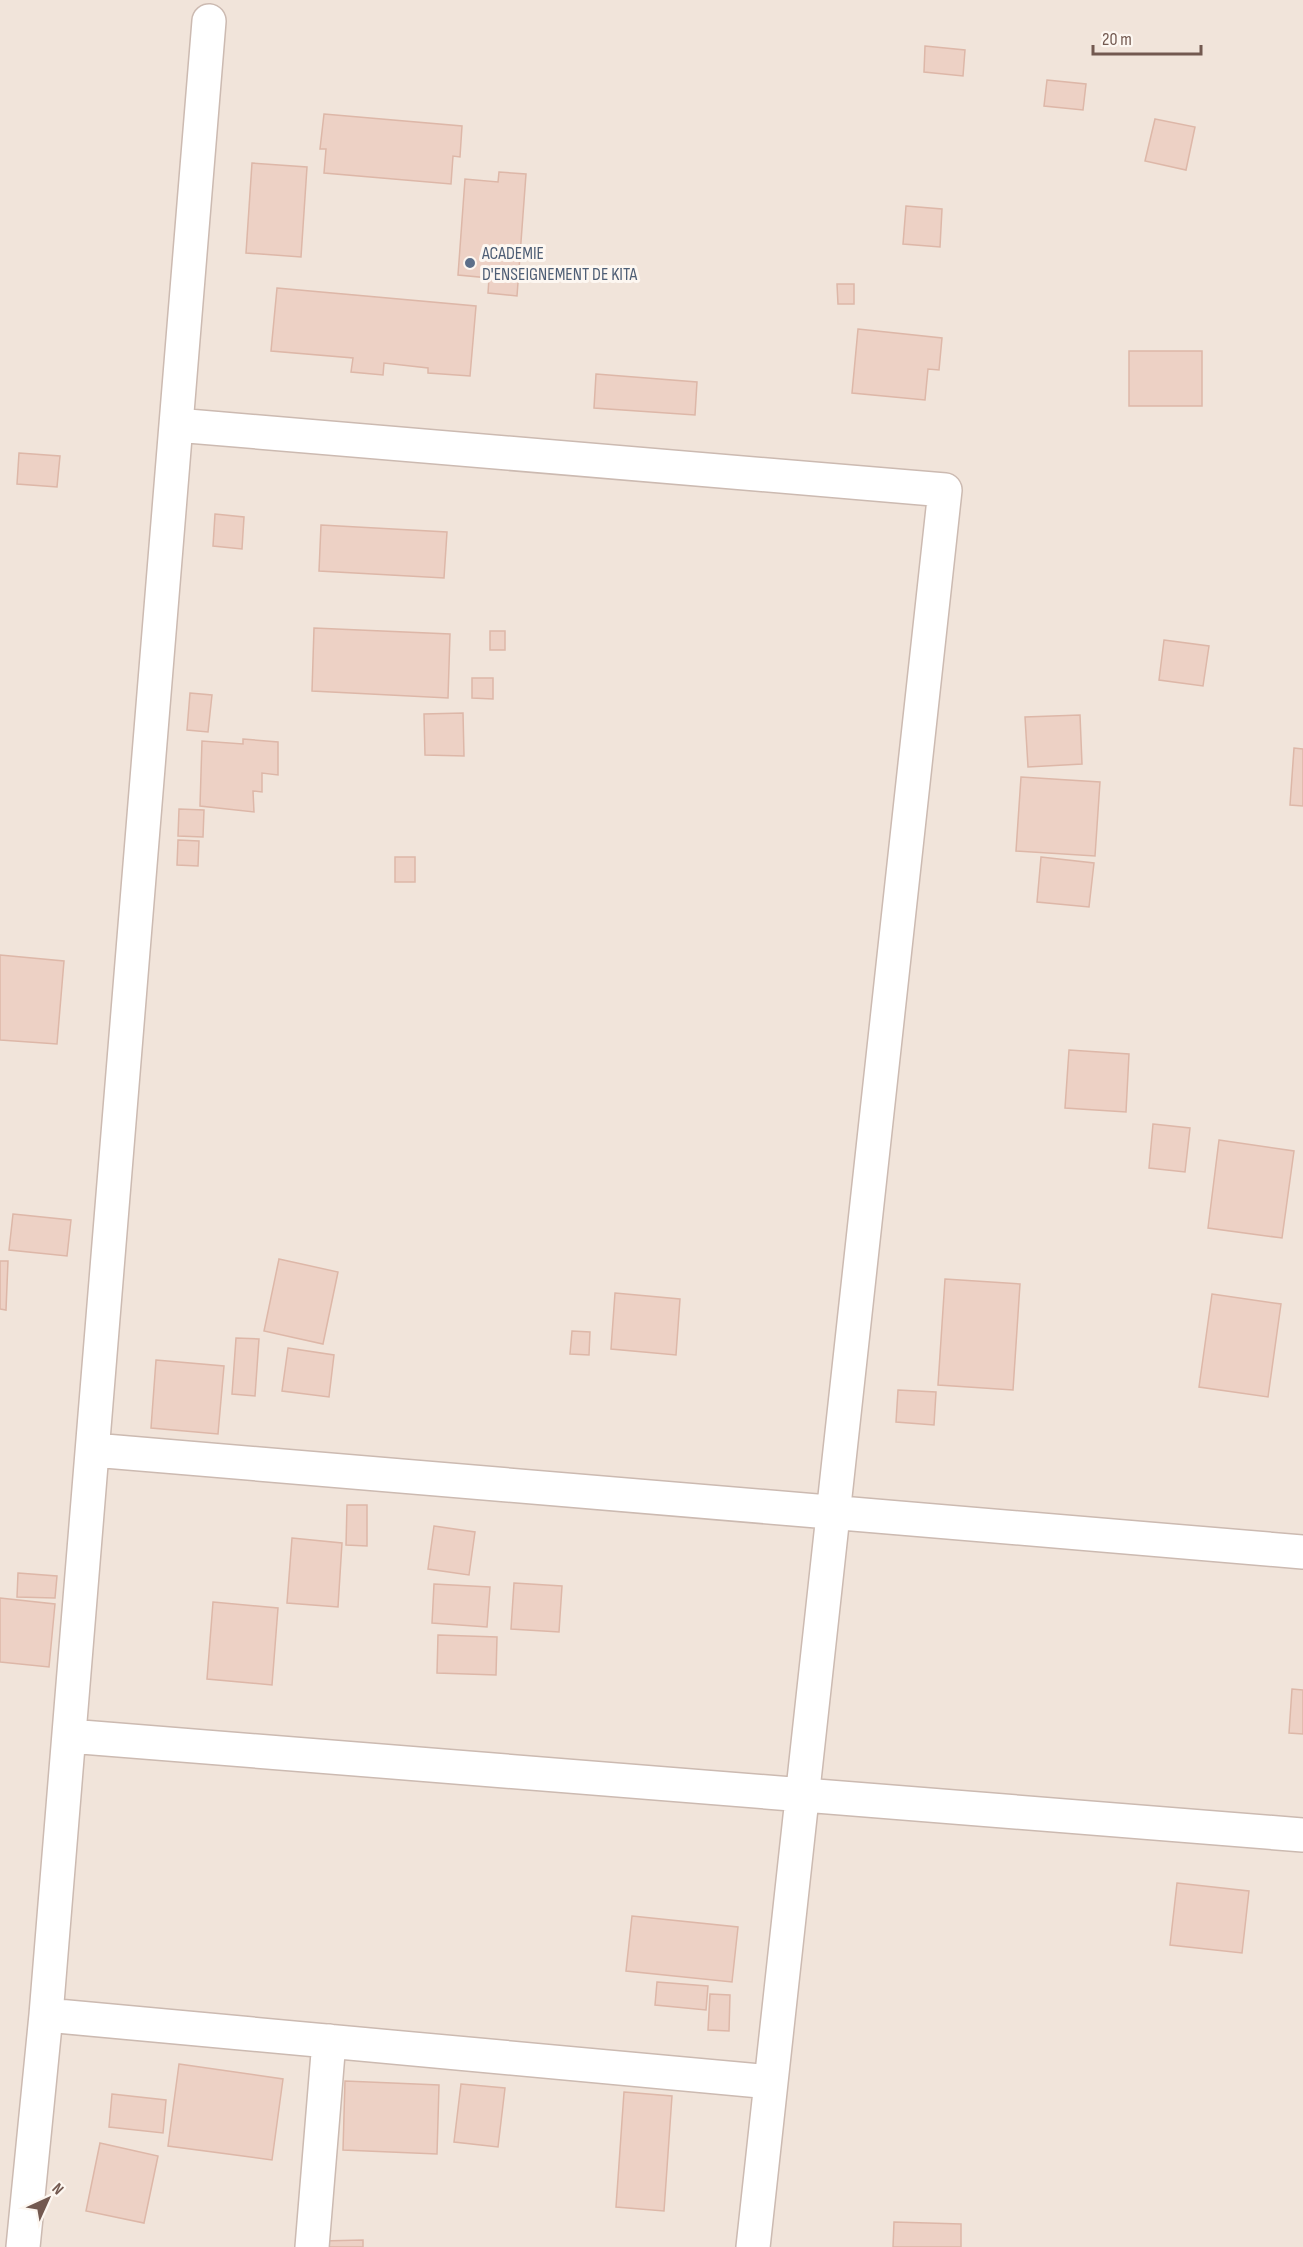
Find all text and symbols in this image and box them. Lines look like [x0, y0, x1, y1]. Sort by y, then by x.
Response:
scale bar [1093, 18, 1201, 56]
text: 20 m [1102, 29, 1132, 50]
place label: ACADEMIE D'ENSEIGNEMENT DE KITA [481, 243, 638, 285]
marker: ACADEMIE D'ENSEIGNEMENT DE KITA [463, 256, 477, 270]
north arrow [18, 2169, 78, 2229]
text: N [48, 2180, 67, 2199]

